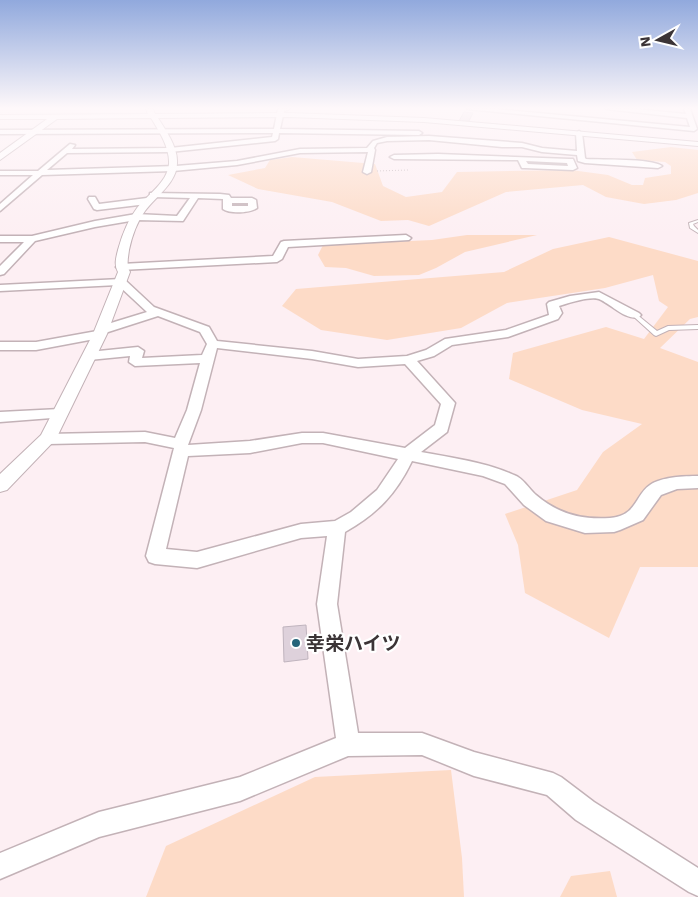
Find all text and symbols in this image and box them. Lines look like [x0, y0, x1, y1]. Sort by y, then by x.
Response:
north arrow [633, 15, 683, 65]
text: N [636, 36, 654, 48]
place label: 幸栄ハイツ [306, 632, 401, 655]
marker: 幸栄ハイツ [290, 637, 302, 649]

